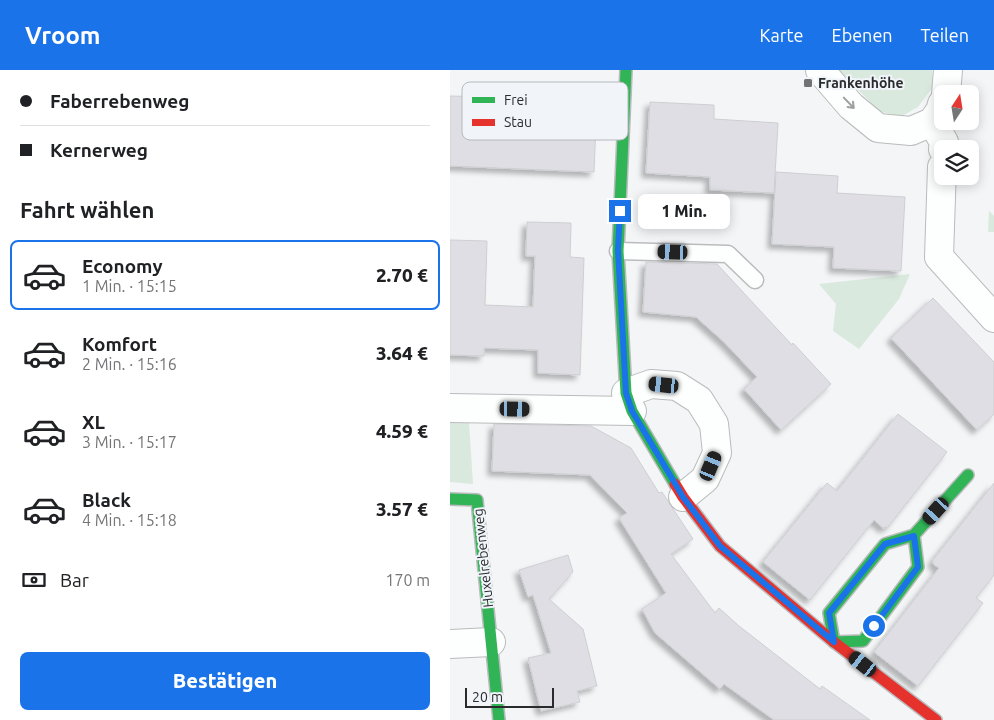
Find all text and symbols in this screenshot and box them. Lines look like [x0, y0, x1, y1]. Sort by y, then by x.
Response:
text: Vroom [25, 22, 101, 49]
text: Karte [760, 25, 804, 45]
text: Ebenen [832, 25, 893, 45]
text: Teilen [921, 25, 969, 45]
place label: Frankenhöhe [818, 75, 904, 91]
marker: Frankenhöhe [802, 77, 814, 89]
legend [462, 82, 628, 140]
north arrow [934, 85, 979, 130]
map controls [934, 85, 979, 185]
text: Faberrebenweg [50, 90, 189, 112]
text: Frei [504, 92, 528, 108]
one-way arrow [843, 97, 855, 109]
text: Stau [504, 114, 532, 130]
text: Kernerweg [50, 139, 148, 161]
button: layers [934, 140, 979, 185]
callout: 1 Min. [638, 194, 730, 228]
text: Fahrt wählen [20, 197, 154, 222]
route end [609, 200, 631, 222]
text: 1 Min. [661, 202, 707, 220]
car [657, 244, 688, 260]
icon: car [22, 253, 67, 298]
text: Economy [82, 255, 163, 277]
text: 2.70 € [376, 264, 428, 286]
text: 1 Min. · 15:15 [82, 277, 177, 295]
icon: car [22, 331, 67, 376]
text: Komfort [82, 333, 157, 355]
text: 3.64 € [376, 342, 428, 364]
text: 2 Min. · 15:16 [82, 355, 177, 373]
car [648, 376, 679, 394]
car [499, 401, 530, 417]
icon: car [22, 409, 67, 454]
text: XL [82, 411, 105, 433]
text: 4.59 € [376, 420, 428, 442]
text: 3 Min. · 15:17 [82, 433, 177, 451]
car [698, 449, 723, 483]
icon: car [22, 487, 67, 532]
text: Black [82, 489, 131, 511]
car [920, 495, 951, 527]
text: 3.57 € [376, 498, 428, 520]
street label: Huxelrebenweg [470, 508, 496, 608]
text: 4 Min. · 15:18 [82, 511, 177, 529]
icon: cash [20, 566, 48, 594]
text: Bar [60, 569, 89, 591]
text: 170 m [385, 571, 430, 589]
route start [863, 615, 885, 637]
car [846, 649, 879, 679]
button: Bestätigen [20, 652, 430, 710]
scale bar [465, 685, 554, 708]
text: 20 m [472, 689, 503, 705]

